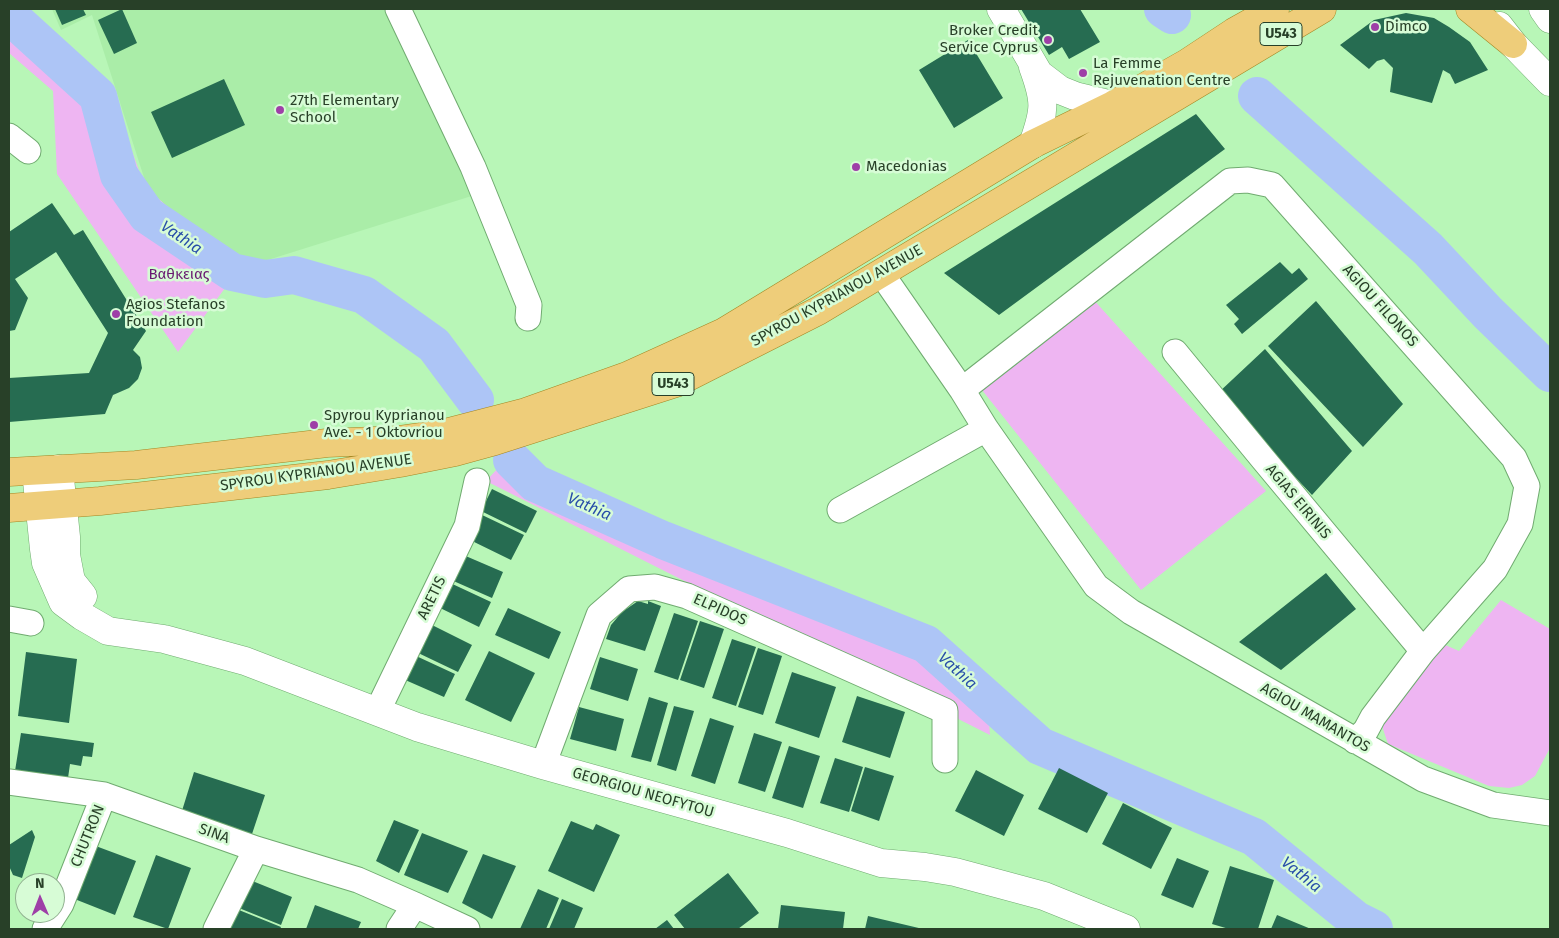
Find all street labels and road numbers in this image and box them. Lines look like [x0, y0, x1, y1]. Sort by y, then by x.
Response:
road number: U543 [1260, 22, 1302, 46]
street label: SPYROU KYPRIANOU AVENUE [748, 241, 926, 351]
street label: AGIOU FILONOS [1338, 261, 1422, 351]
road number: U543 [652, 372, 694, 396]
street label: SPYROU KYPRIANOU AVENUE [219, 451, 413, 495]
street label: AGIAS EIRINIS [1262, 461, 1334, 543]
street label: ARETIS [414, 573, 450, 623]
street label: ELPIDOS [690, 590, 750, 630]
street label: AGIOU MAMANTOS [1257, 679, 1373, 757]
street label: GEORGIOU NEOFYTOU [570, 764, 716, 822]
street label: CHUTRON [67, 802, 109, 870]
street label: SINA [196, 820, 232, 848]

